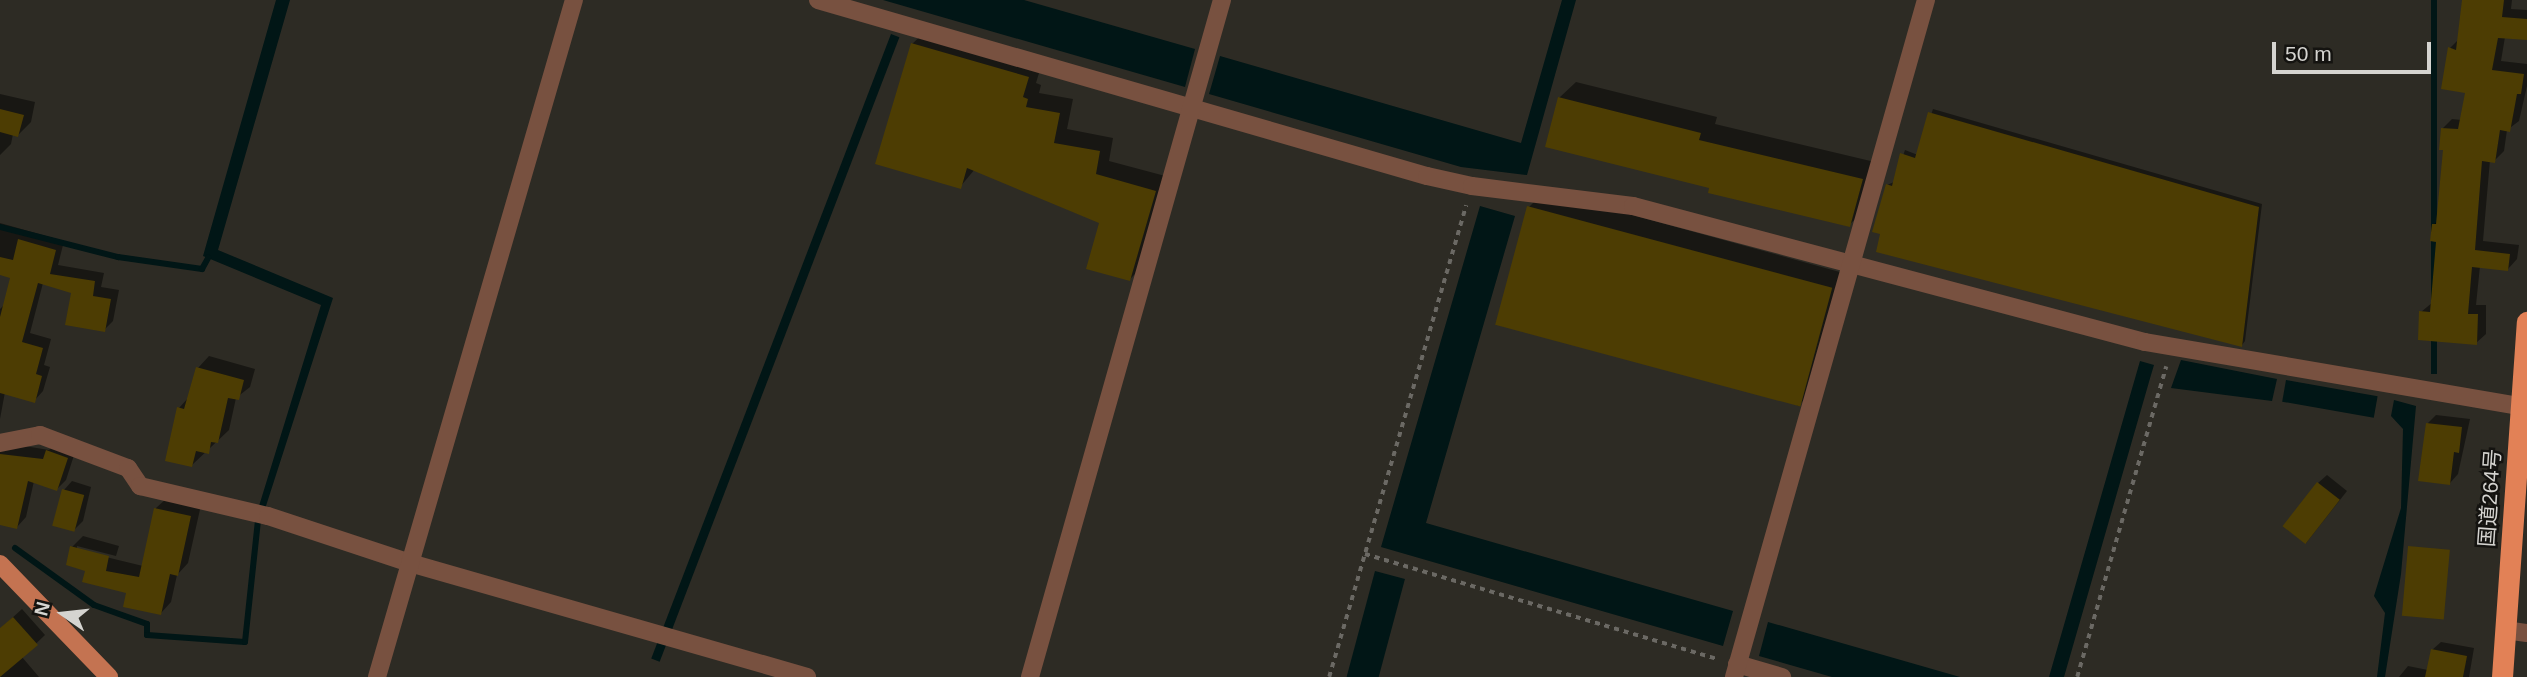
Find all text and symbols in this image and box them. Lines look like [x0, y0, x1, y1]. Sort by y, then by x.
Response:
scale bar [2275, 28, 2434, 72]
text: 50 m [2285, 42, 2332, 65]
street label: 国道264号 [2474, 448, 2506, 548]
north arrow [28, 579, 98, 649]
text: N [30, 600, 54, 618]

